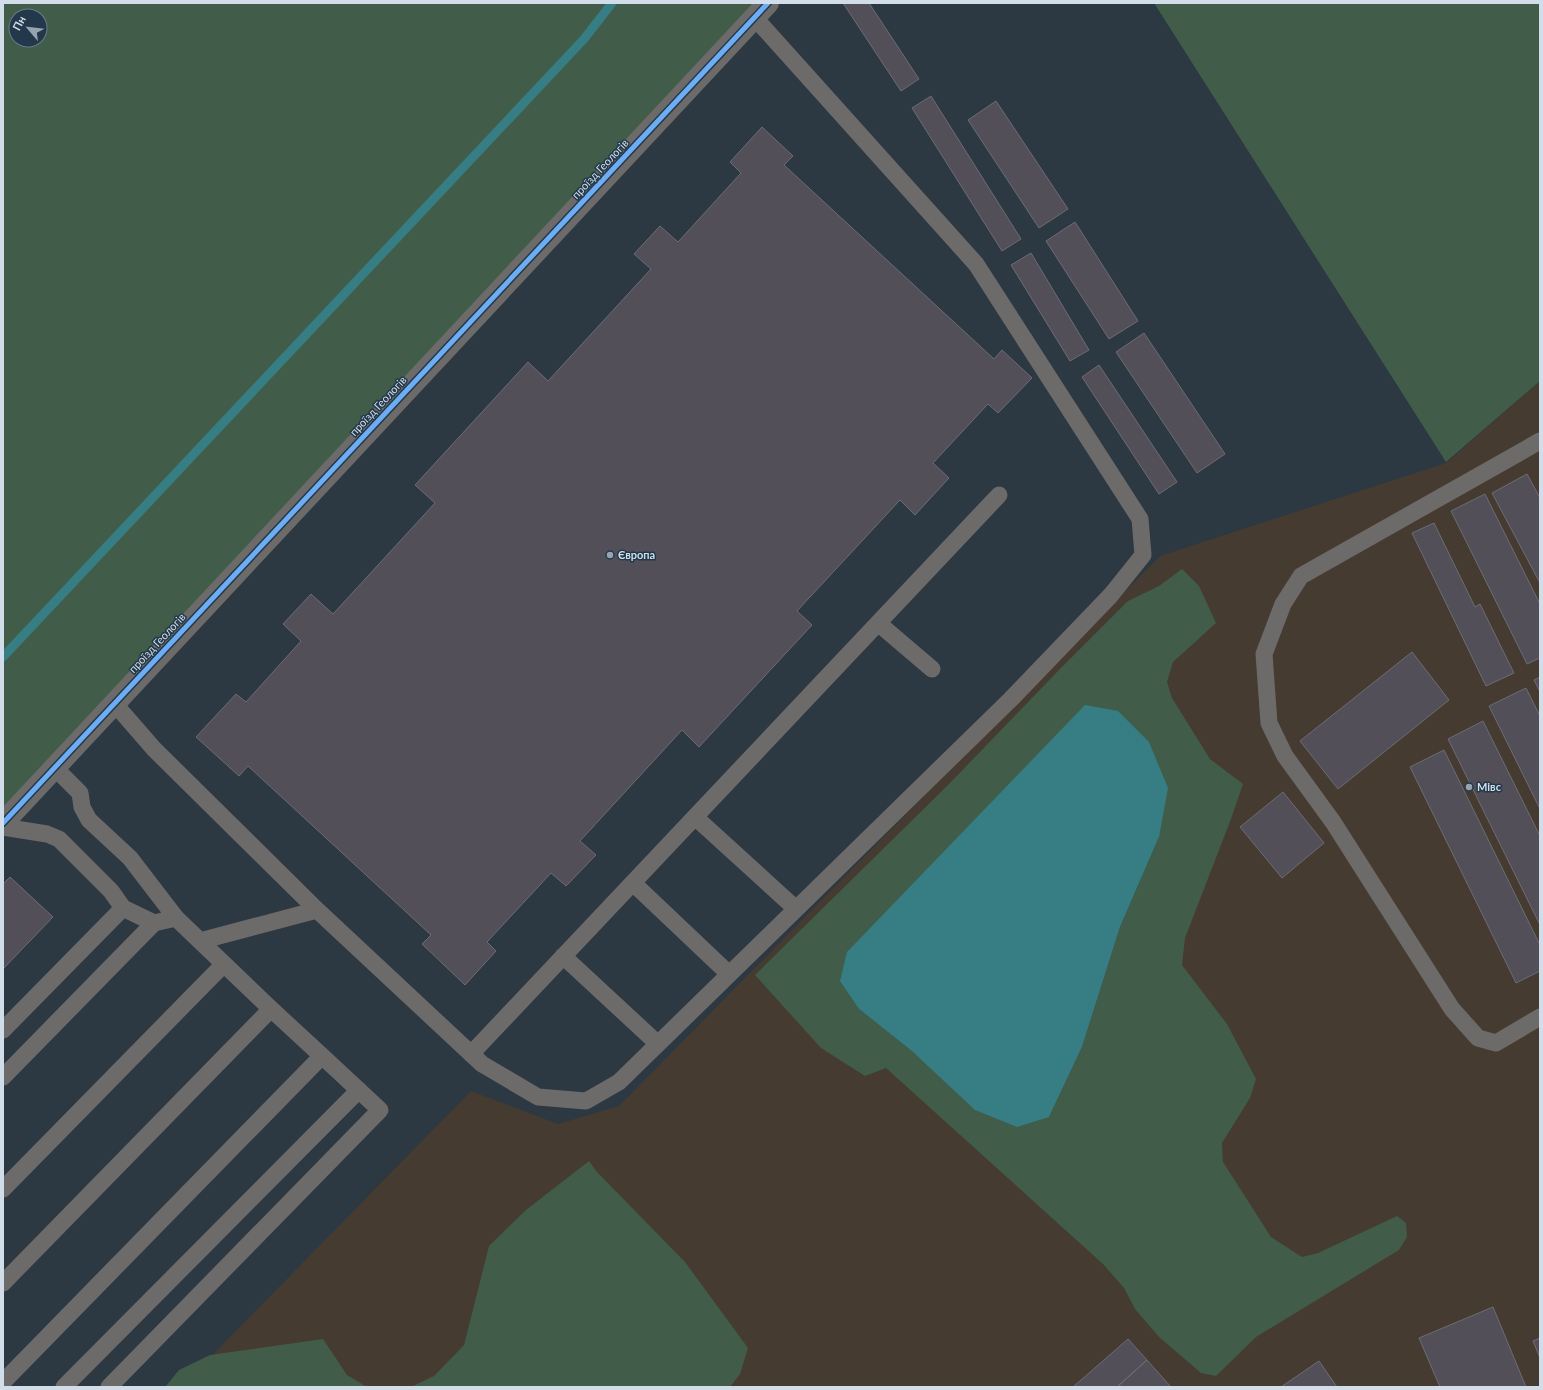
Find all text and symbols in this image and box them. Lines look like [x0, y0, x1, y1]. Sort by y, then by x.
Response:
north arrow [8, 8, 48, 48]
text: Пн [10, 14, 28, 32]
street label: проїзд Геологів [569, 136, 631, 201]
street label: проїзд Геологів [347, 373, 409, 438]
place label: Європа [618, 548, 655, 561]
marker: Європа [605, 550, 615, 560]
street label: проїзд Геологів [126, 610, 188, 675]
place label: Мівс [1477, 780, 1502, 793]
marker: Мівс [1464, 782, 1474, 792]

